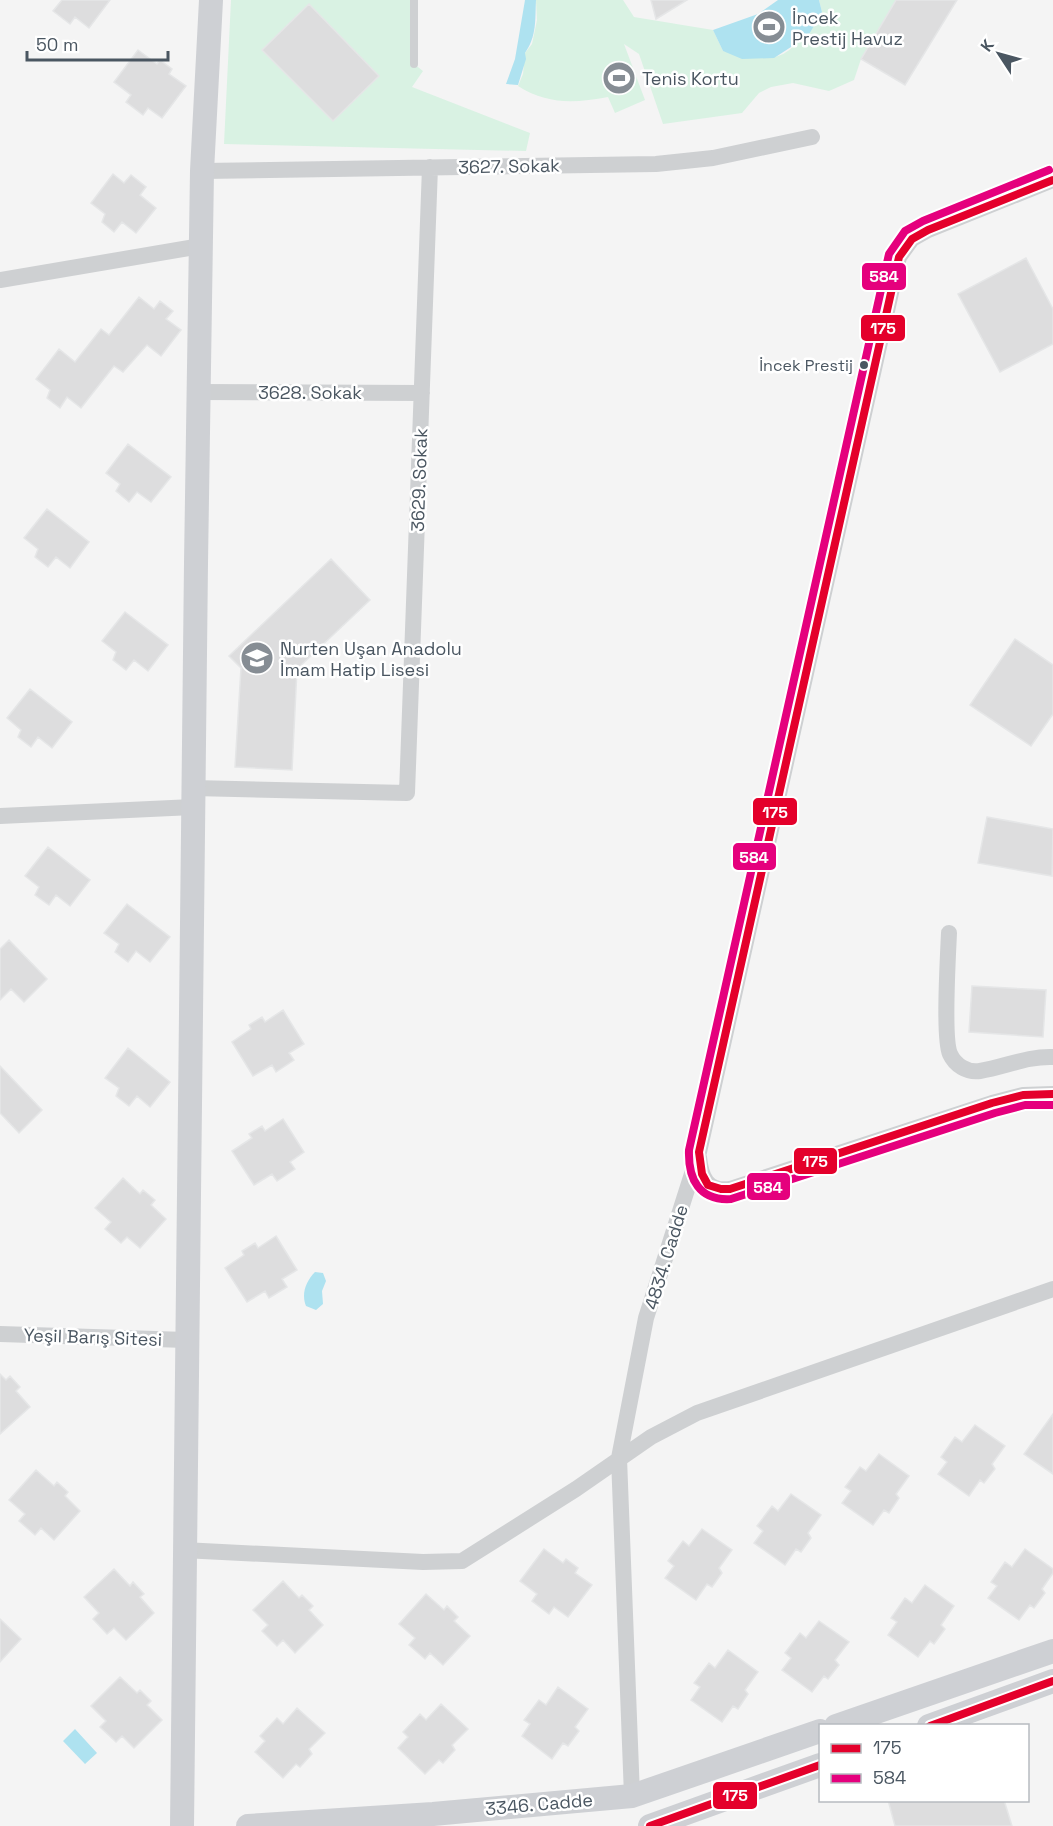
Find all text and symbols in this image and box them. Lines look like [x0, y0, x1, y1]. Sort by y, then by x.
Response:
place label: İncek Prestij Havuz [792, 6, 903, 50]
sports icon: İncek Prestij Havuz [751, 9, 787, 45]
scale bar [27, 24, 168, 62]
north arrow [969, 24, 1029, 84]
text: 50 m [36, 33, 78, 56]
text: K [976, 35, 999, 56]
sports icon: Tenis Kortu [601, 60, 637, 96]
place label: Tenis Kortu [642, 67, 739, 90]
street label: 3627. Sokak [458, 154, 560, 178]
line badge: 584 [861, 262, 907, 291]
text: 584 [869, 266, 899, 287]
line badge: 175 [860, 314, 906, 342]
text: 175 [870, 318, 896, 339]
place label: İncek Prestij [759, 355, 853, 376]
marker: İncek Prestij [858, 359, 870, 371]
street label: 3628. Sokak [258, 381, 362, 404]
street label: 3629. Sokak [406, 427, 432, 532]
place label: Nurten Uşan Anadolu İmam Hatip Lisesi [280, 637, 462, 681]
school or university icon: Nurten Uşan Anadolu İmam Hatip Lisesi [239, 640, 275, 676]
line badge: 175 [752, 797, 798, 826]
text: 175 [762, 802, 788, 823]
line badge: 584 [732, 842, 777, 871]
text: 584 [739, 847, 769, 868]
line badge: 175 [793, 1147, 838, 1175]
text: 175 [802, 1151, 828, 1172]
line badge: 584 [746, 1172, 791, 1201]
text: 584 [753, 1177, 783, 1198]
street label: 4834. Cadde [639, 1202, 693, 1312]
street label: Yeşil Barış Sitesi [23, 1323, 163, 1351]
legend [819, 1724, 1029, 1802]
text: 175 [873, 1736, 901, 1759]
text: 584 [873, 1766, 906, 1789]
line badge: 175 [712, 1781, 758, 1810]
text: 175 [722, 1785, 748, 1806]
street label: 3346. Cadde [484, 1788, 594, 1820]

